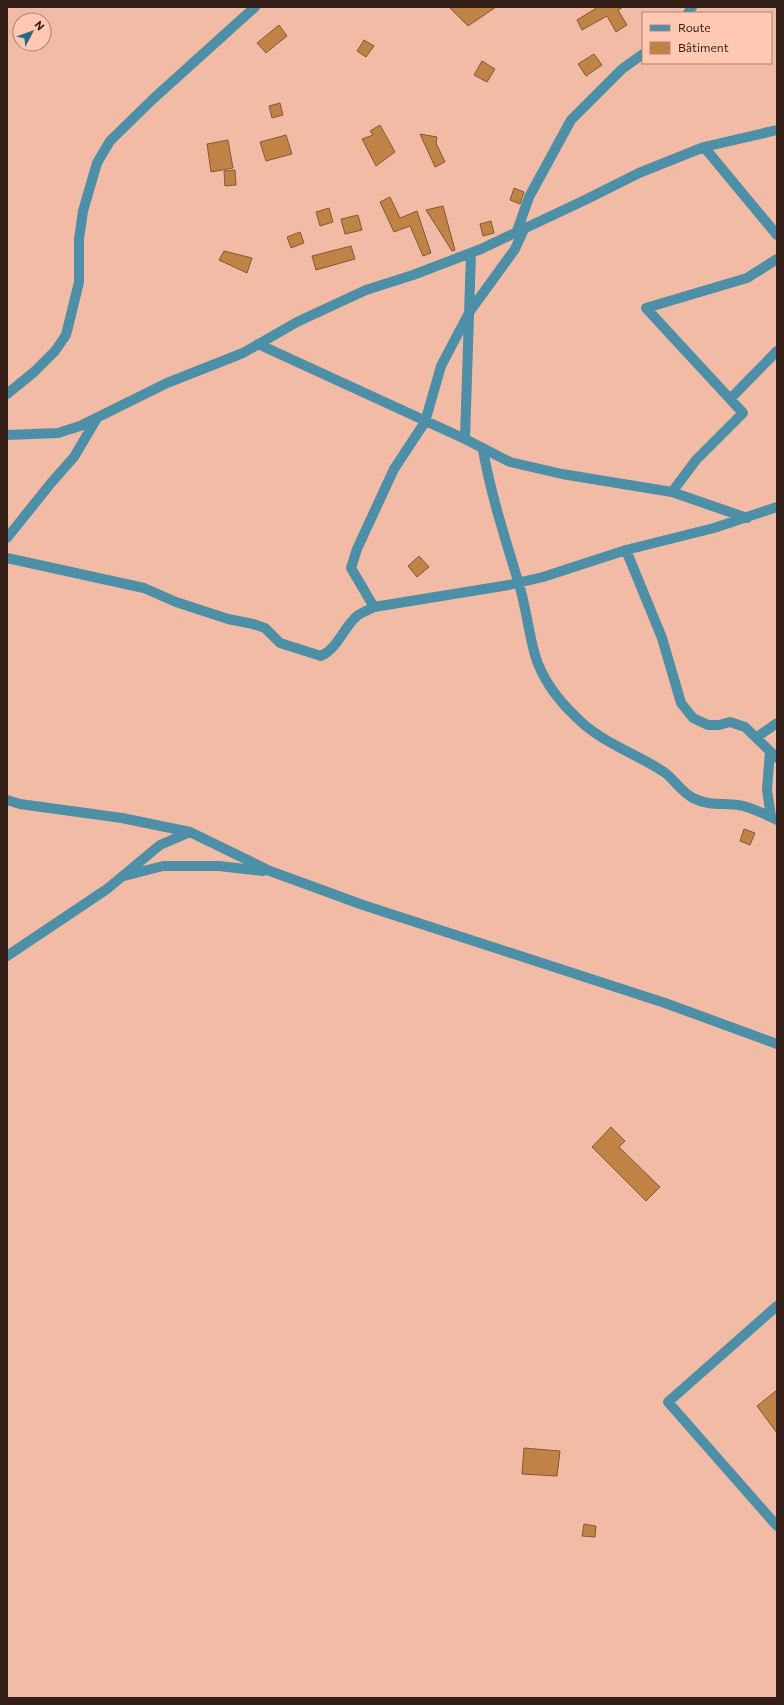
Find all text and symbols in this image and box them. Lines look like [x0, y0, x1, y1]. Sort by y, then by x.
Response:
north arrow [12, 12, 52, 52]
legend [642, 12, 772, 64]
text: N [32, 18, 48, 32]
text: Route [678, 20, 711, 34]
text: Bâtiment [678, 40, 729, 54]

